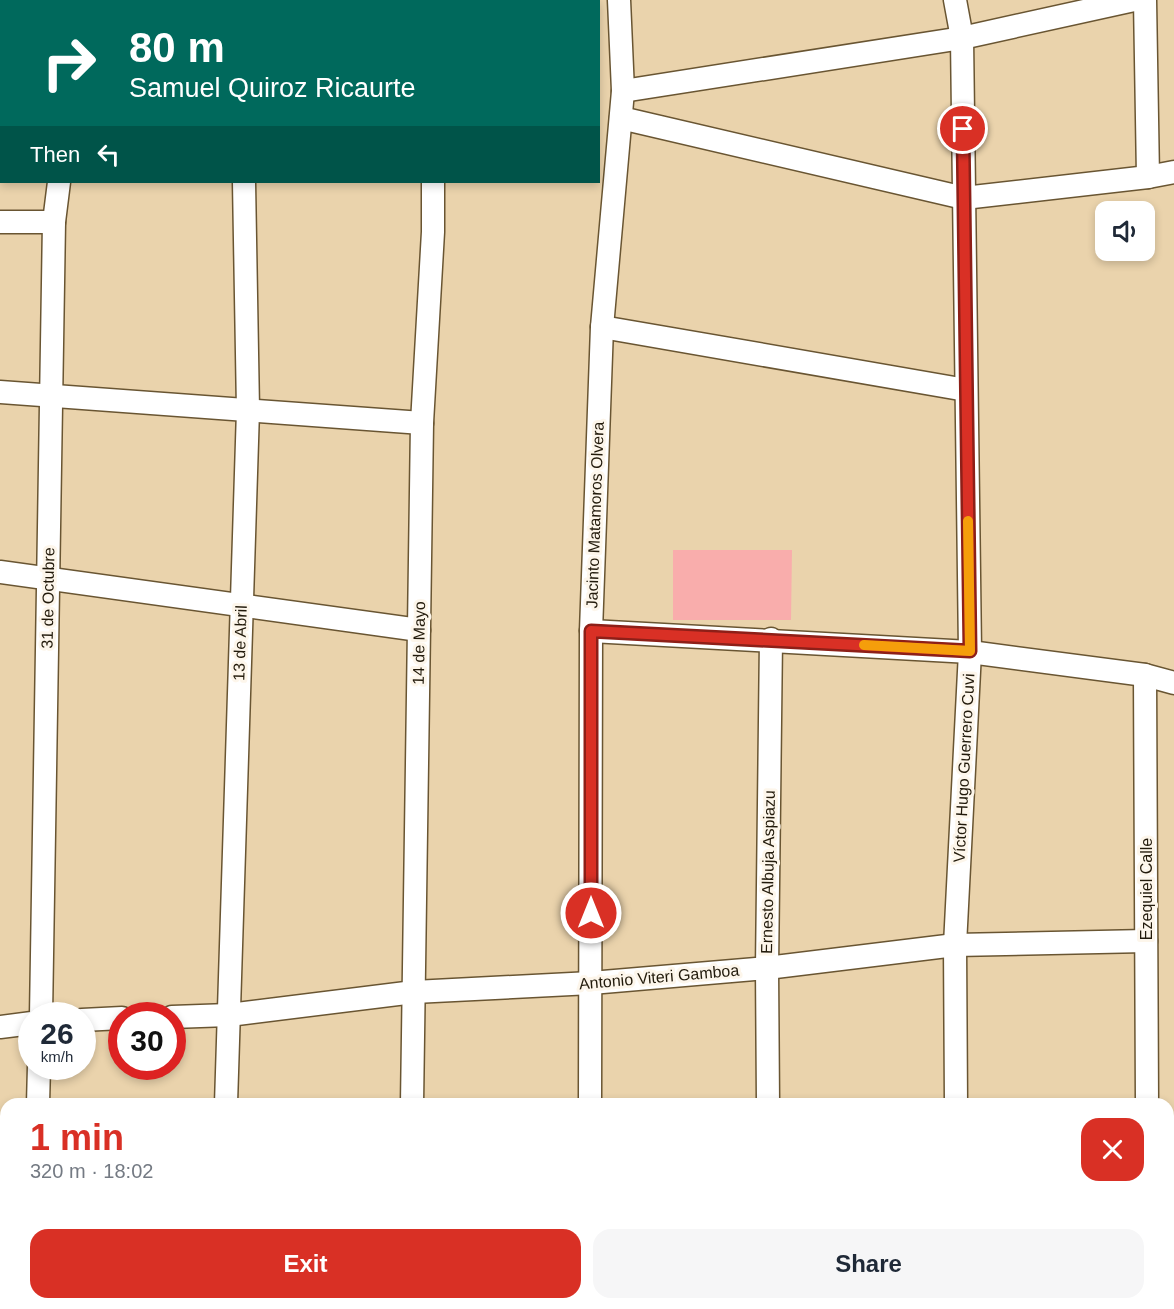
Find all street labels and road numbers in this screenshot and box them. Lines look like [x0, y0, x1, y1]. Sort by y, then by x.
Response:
street label: Jacinto Matamoros Olvera [583, 421, 607, 609]
street label: 31 de Octubre [39, 547, 57, 649]
street label: 14 de Mayo [410, 601, 428, 685]
street label: 13 de Abril [230, 605, 250, 681]
street label: Víctor Hugo Guerrero Cuvi [951, 673, 977, 863]
street label: Ernesto Albuja Aspiazu [758, 790, 778, 954]
street label: Ezequiel Calle [1138, 838, 1155, 940]
street label: Antonio Viteri Gamboa [578, 962, 740, 992]

